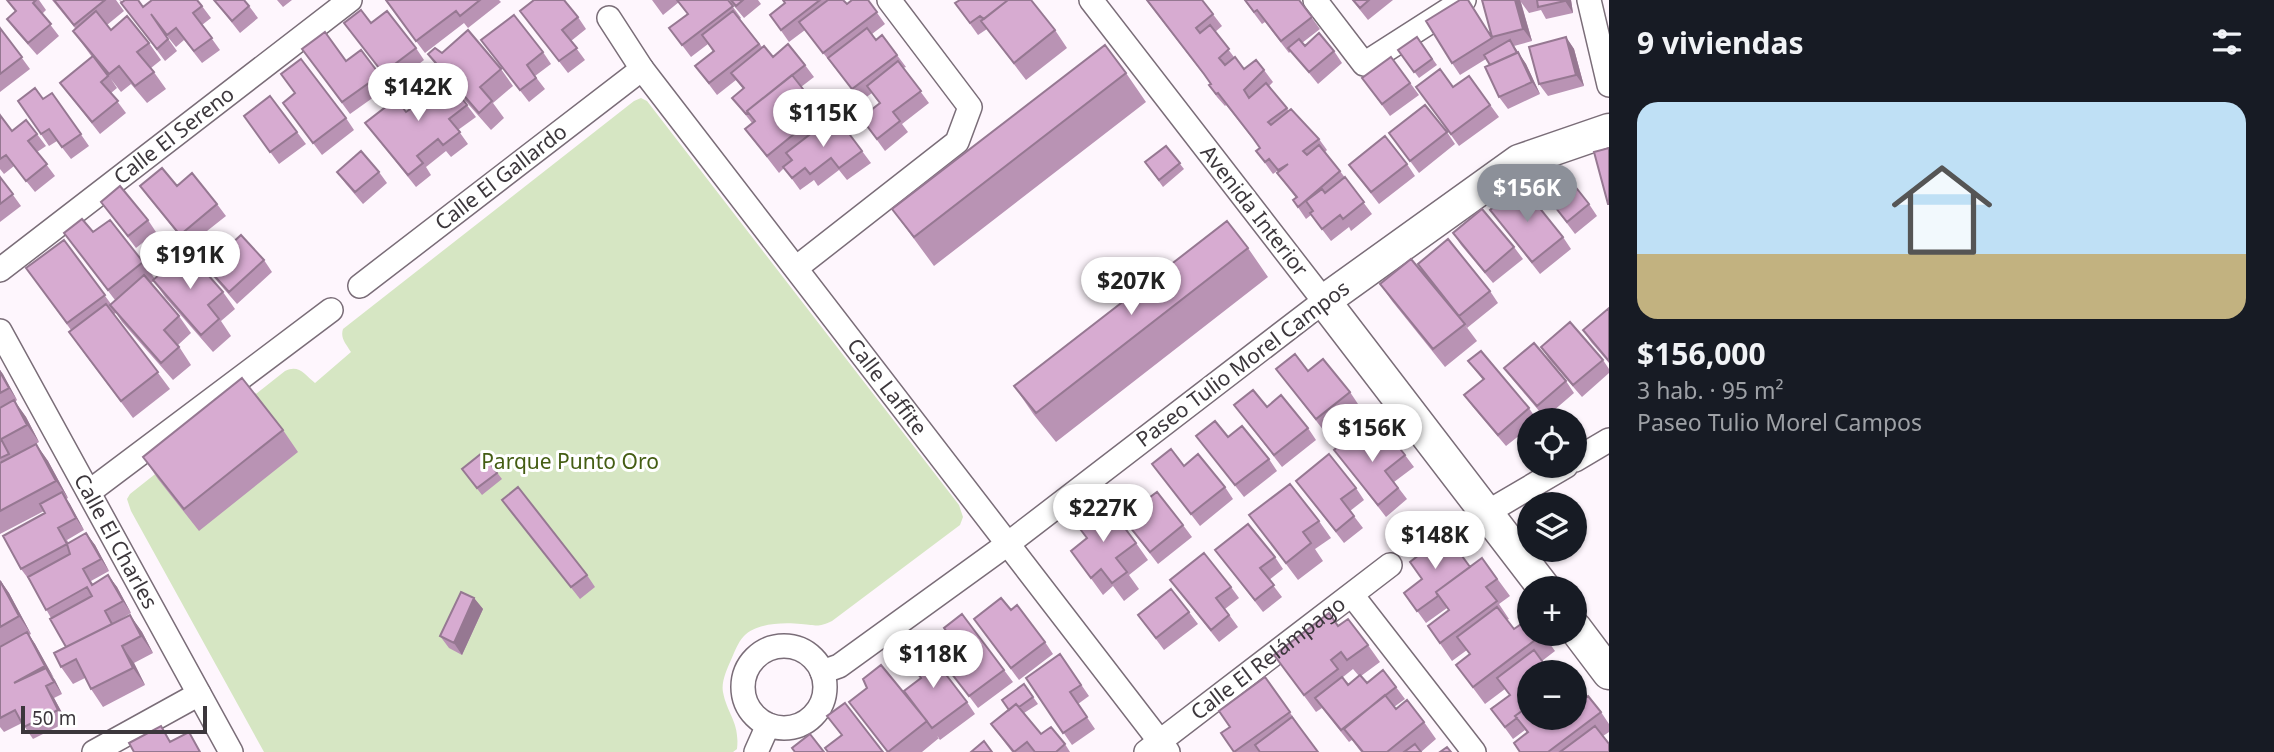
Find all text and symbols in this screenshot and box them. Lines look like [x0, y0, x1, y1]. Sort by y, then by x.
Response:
text: 9 viviendas [1637, 22, 1804, 63]
icon: filters [2208, 23, 2246, 61]
pin: $142K [369, 64, 467, 123]
text: $142K [384, 70, 452, 102]
street label: Calle El Sereno [108, 79, 240, 190]
pin: $115K [774, 90, 872, 149]
text: $115K [789, 96, 857, 128]
street label: Calle El Gallardo [429, 117, 572, 236]
street label: Avenida Interior [1195, 139, 1315, 282]
icon: home [1879, 147, 2005, 273]
pin: $156K [1478, 164, 1576, 224]
text: $156K [1493, 171, 1561, 203]
pin: $191K [141, 232, 239, 291]
text: $191K [156, 238, 224, 270]
pin: $207K [1082, 258, 1180, 317]
text: $207K [1097, 264, 1165, 296]
street label: Paseo Tulio Morel Campos [1130, 274, 1355, 453]
street label: Calle Laffite [841, 332, 934, 441]
text: $156,000 [1637, 333, 1766, 374]
text: 3 hab. · 95 m² [1637, 374, 1784, 406]
pin: $156K [1323, 405, 1421, 464]
text: Paseo Tulio Morel Campos [1637, 406, 1922, 438]
map controls [1517, 408, 1587, 730]
button: locate [1517, 408, 1587, 478]
text: $156K [1338, 411, 1406, 443]
park label: Parque Punto Oro [481, 447, 659, 475]
street label: Calle El Charles [68, 468, 165, 613]
pin: $227K [1054, 484, 1152, 544]
text: $227K [1069, 491, 1137, 523]
button: layers [1517, 492, 1587, 562]
pin: $148K [1386, 512, 1484, 571]
text: $148K [1401, 518, 1469, 550]
button: + [1517, 576, 1587, 646]
street label: Calle El Relámpago [1185, 589, 1351, 726]
pin: $118K [884, 630, 982, 690]
text: $118K [899, 637, 967, 669]
button: − [1517, 660, 1587, 730]
scale bar [21, 703, 206, 735]
text: 50 m [32, 705, 76, 731]

